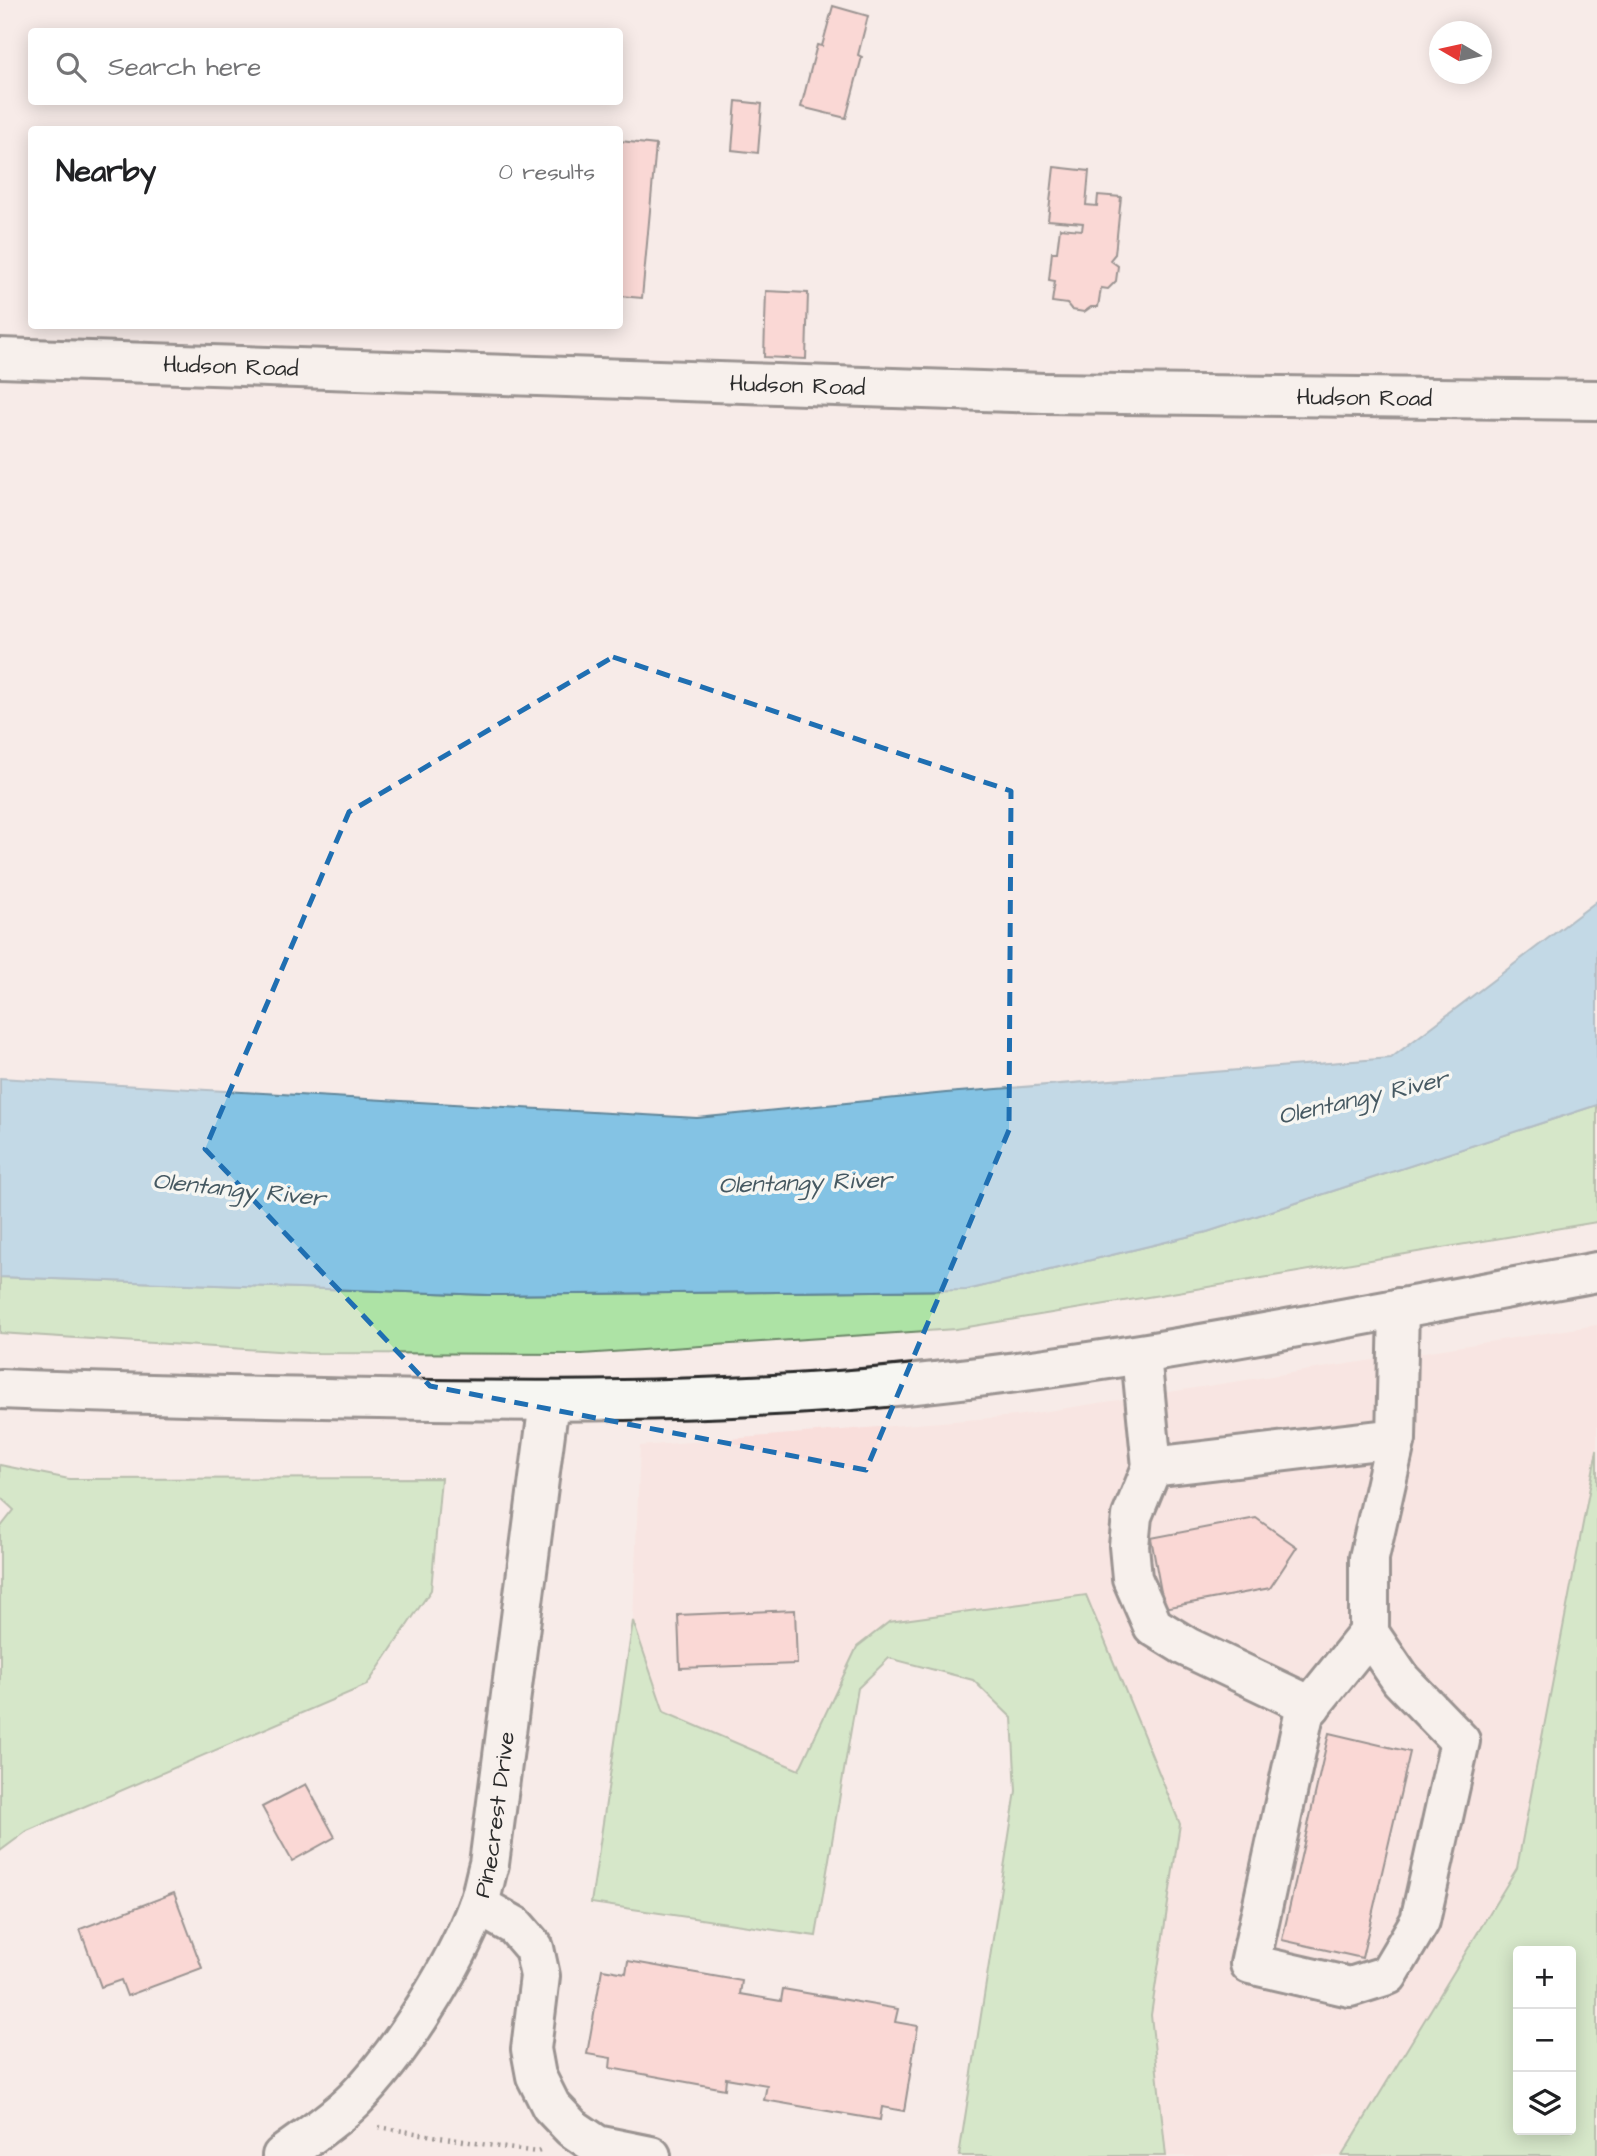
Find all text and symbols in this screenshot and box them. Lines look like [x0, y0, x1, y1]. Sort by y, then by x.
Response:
north arrow [1429, 21, 1492, 84]
search box [28, 28, 623, 105]
icon: search [52, 48, 90, 86]
text: Search here [108, 49, 261, 85]
text: Nearby [56, 151, 156, 193]
text: 0 results [498, 156, 595, 188]
street label: Hudson Road [163, 348, 299, 385]
street label: Hudson Road [729, 367, 866, 404]
street label: Hudson Road [1296, 381, 1433, 415]
water label: Olentangy River [1275, 1061, 1454, 1135]
water label: Olentangy River [718, 1163, 895, 1204]
water label: Olentangy River [151, 1164, 330, 1217]
street label: Pinecrest Drive [466, 1730, 523, 1901]
map controls [1513, 1946, 1576, 2135]
button: + [1513, 1946, 1576, 2009]
button: − [1513, 2009, 1576, 2072]
button: layers [1513, 2072, 1576, 2135]

